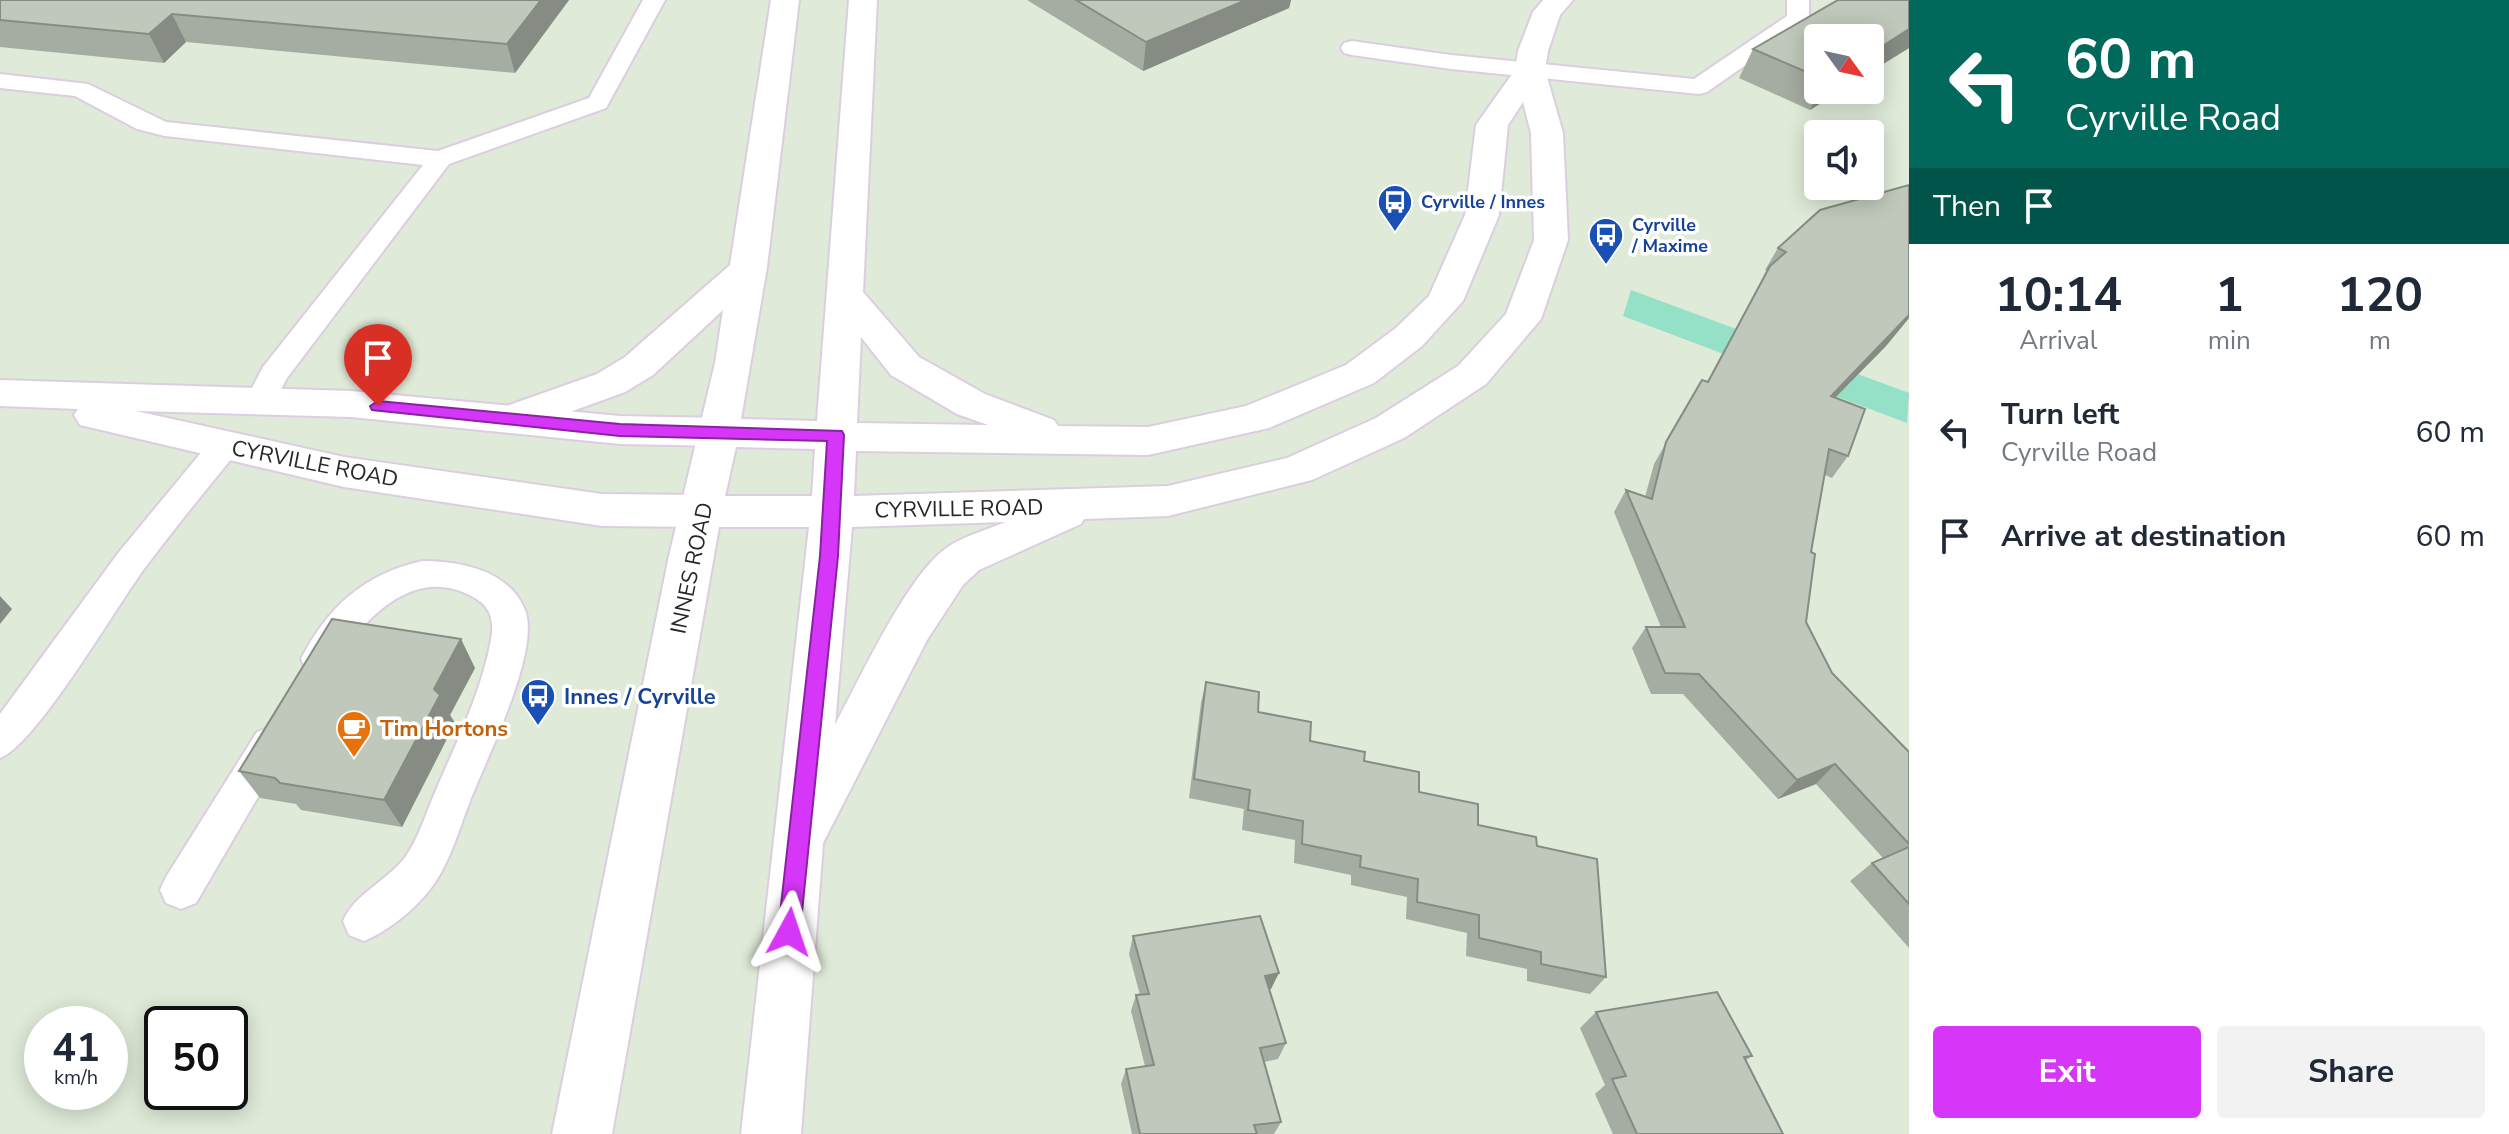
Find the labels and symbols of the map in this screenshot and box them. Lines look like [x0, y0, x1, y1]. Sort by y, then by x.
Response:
north arrow [1804, 24, 1884, 104]
bus stop icon: Cyrville / Innes [1376, 183, 1414, 233]
place label: Cyrville / Innes [1421, 190, 1545, 214]
place label: Cyrville / Maxime [1631, 213, 1708, 258]
bus stop icon: Cyrville / Maxime [1587, 216, 1625, 266]
pin [344, 324, 412, 406]
street label: CYRVILLE ROAD [229, 433, 401, 495]
street label: CYRVILLE ROAD [874, 493, 1044, 525]
street label: INNES ROAD [663, 500, 721, 637]
bus stop icon: Innes / Cyrville [519, 677, 557, 727]
place label: Innes / Cyrville [564, 682, 716, 712]
cafe icon: Tim Hortons [335, 709, 373, 759]
place label: Tim Hortons [380, 714, 508, 744]
position arrow [747, 890, 831, 974]
speed limit sign: 50 [144, 1006, 248, 1110]

